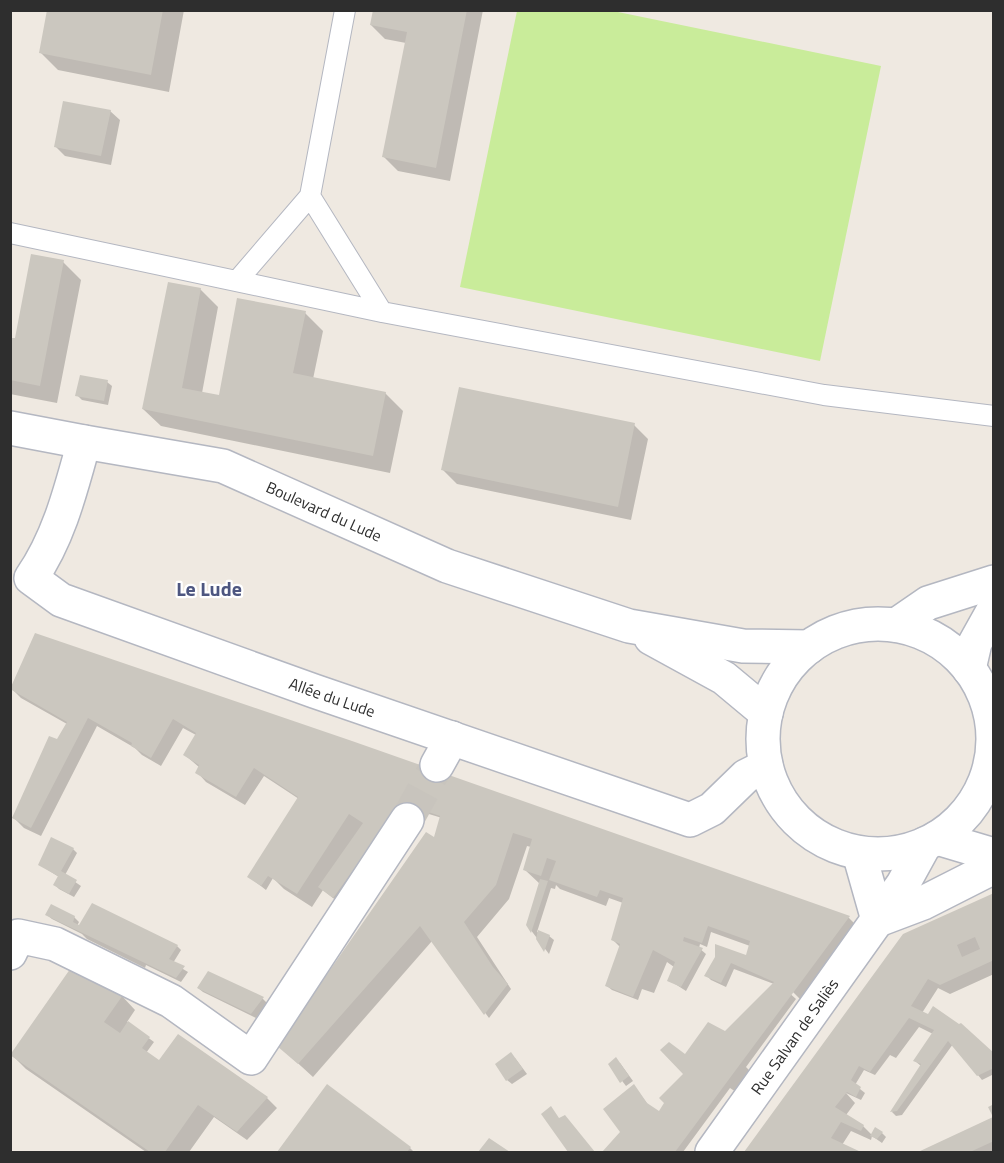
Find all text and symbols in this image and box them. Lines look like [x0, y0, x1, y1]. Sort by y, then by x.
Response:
street label: Boulevard du Lude [262, 475, 386, 547]
district label: Le Lude [176, 573, 242, 604]
street label: Allée du Lude [286, 671, 379, 723]
street label: Rue Salvan de Saliès [745, 973, 844, 1099]

